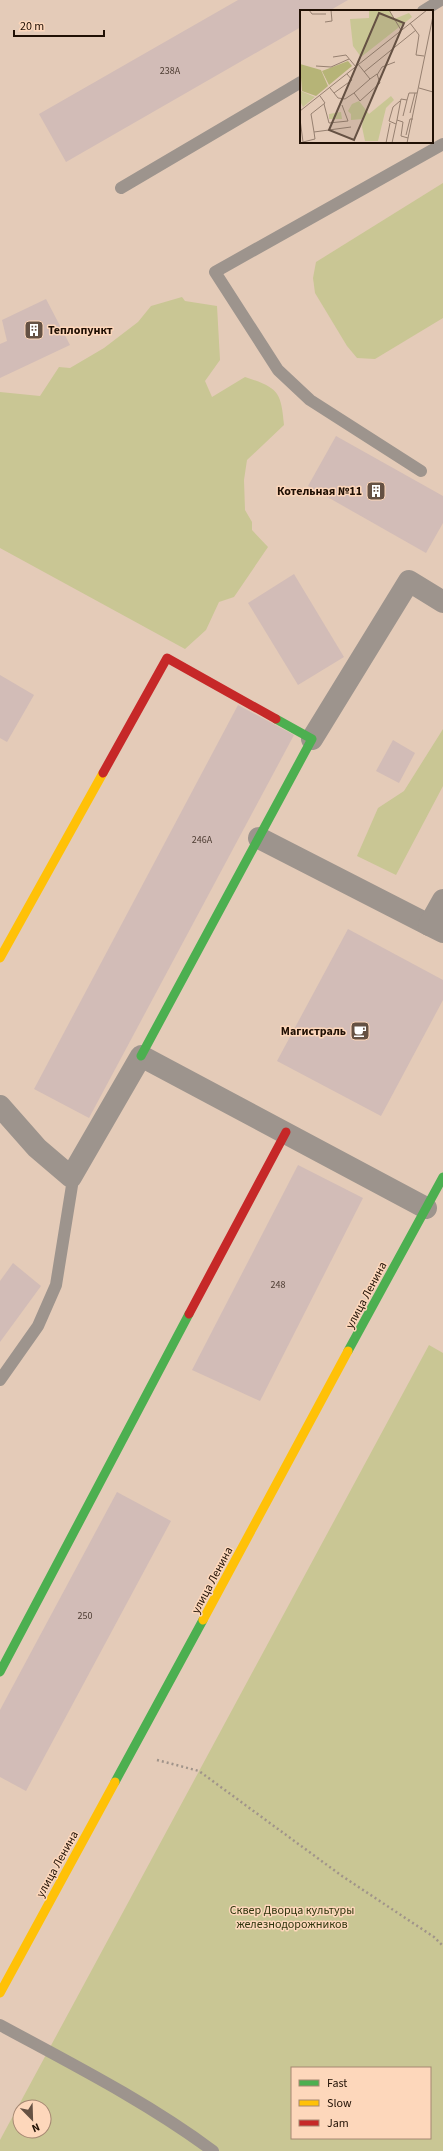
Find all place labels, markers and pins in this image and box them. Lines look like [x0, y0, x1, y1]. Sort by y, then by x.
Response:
building icon: Теплопункт [23, 319, 45, 341]
place label: Теплопункт [48, 322, 113, 339]
building icon: Котельная №11 [365, 480, 387, 502]
place label: Котельная №11 [277, 483, 362, 500]
cafe icon: Магистраль [349, 1020, 371, 1042]
place label: Магистраль [281, 1023, 346, 1040]

